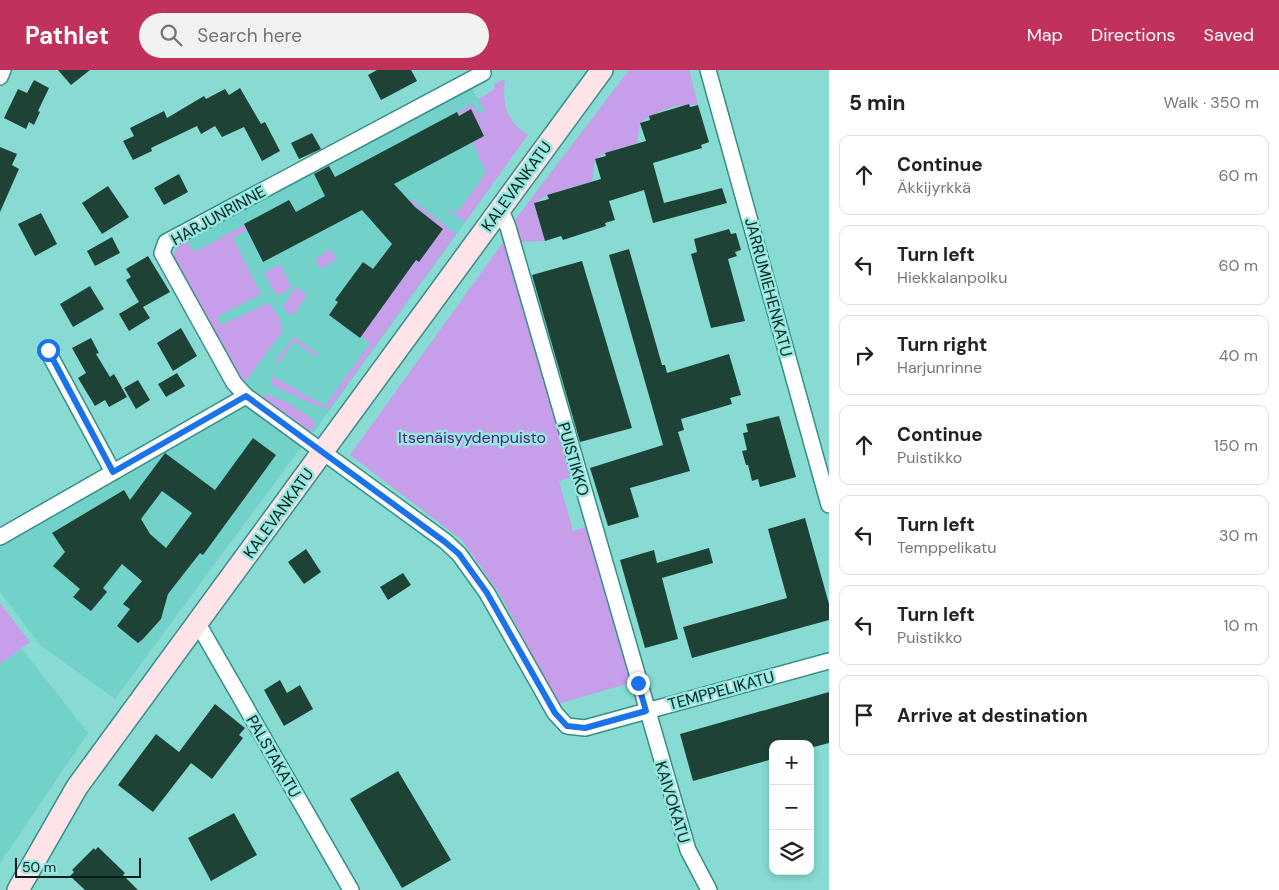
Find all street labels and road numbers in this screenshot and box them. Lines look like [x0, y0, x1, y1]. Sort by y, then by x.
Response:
street label: KALEVANKATU [477, 137, 556, 236]
street label: HARJUNRINNE [167, 181, 269, 250]
street label: JARRUMIEHENKATU [740, 215, 797, 359]
street label: PUISTIKKO [553, 420, 594, 498]
street label: KALEVANKATU [239, 464, 318, 563]
street label: TEMPPELIKATU [666, 666, 777, 715]
street label: PALSTAKATU [241, 711, 306, 801]
street label: KAIVOKATU [650, 759, 695, 846]

